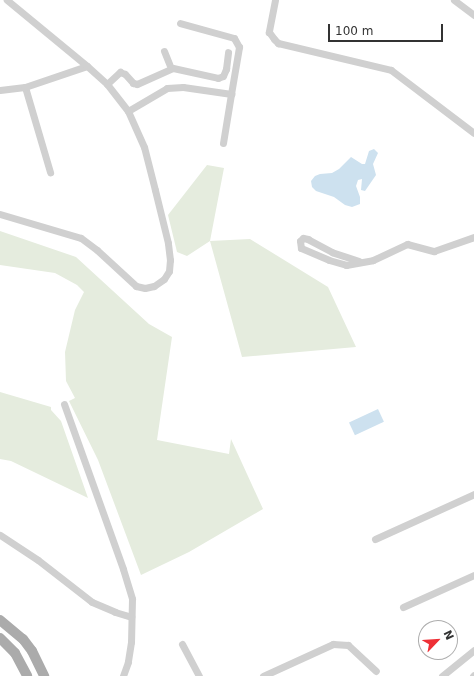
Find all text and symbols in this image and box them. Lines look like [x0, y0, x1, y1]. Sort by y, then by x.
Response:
scale bar [330, 16, 445, 42]
text: 100 m [335, 24, 373, 38]
north arrow [418, 620, 458, 660]
text: N [441, 628, 456, 642]

